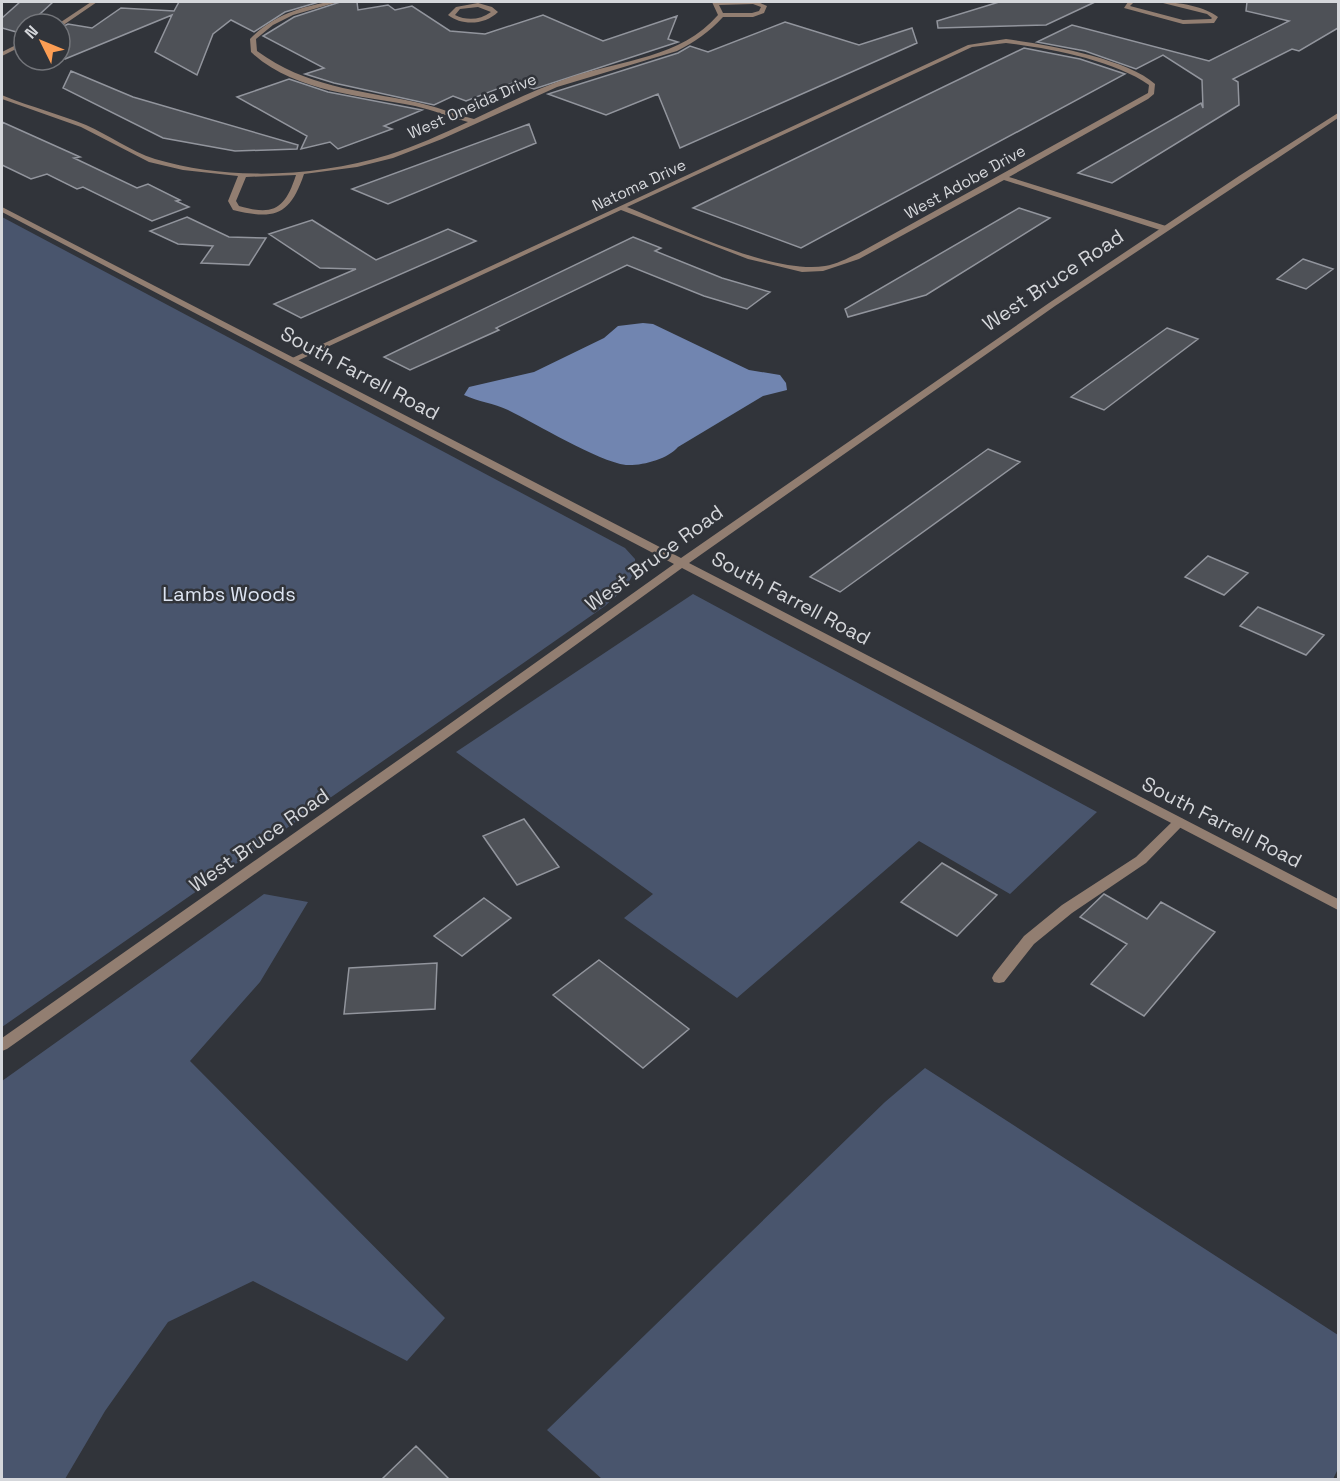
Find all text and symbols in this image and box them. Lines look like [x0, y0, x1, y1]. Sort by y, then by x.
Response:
north arrow [12, 12, 72, 72]
text: N [20, 21, 43, 43]
street label: West Oneida Drive [404, 68, 540, 144]
street label: West Adobe Drive [901, 140, 1029, 224]
street label: Natoma Drive [588, 154, 690, 216]
street label: West Bruce Road [977, 223, 1129, 337]
street label: South Farrell Road [276, 320, 444, 426]
street label: West Bruce Road [580, 499, 728, 617]
street label: South Farrell Road [707, 545, 875, 651]
park label: Lambs Woods [162, 581, 296, 607]
street label: South Farrell Road [1138, 770, 1306, 874]
street label: West Bruce Road [184, 782, 334, 898]

